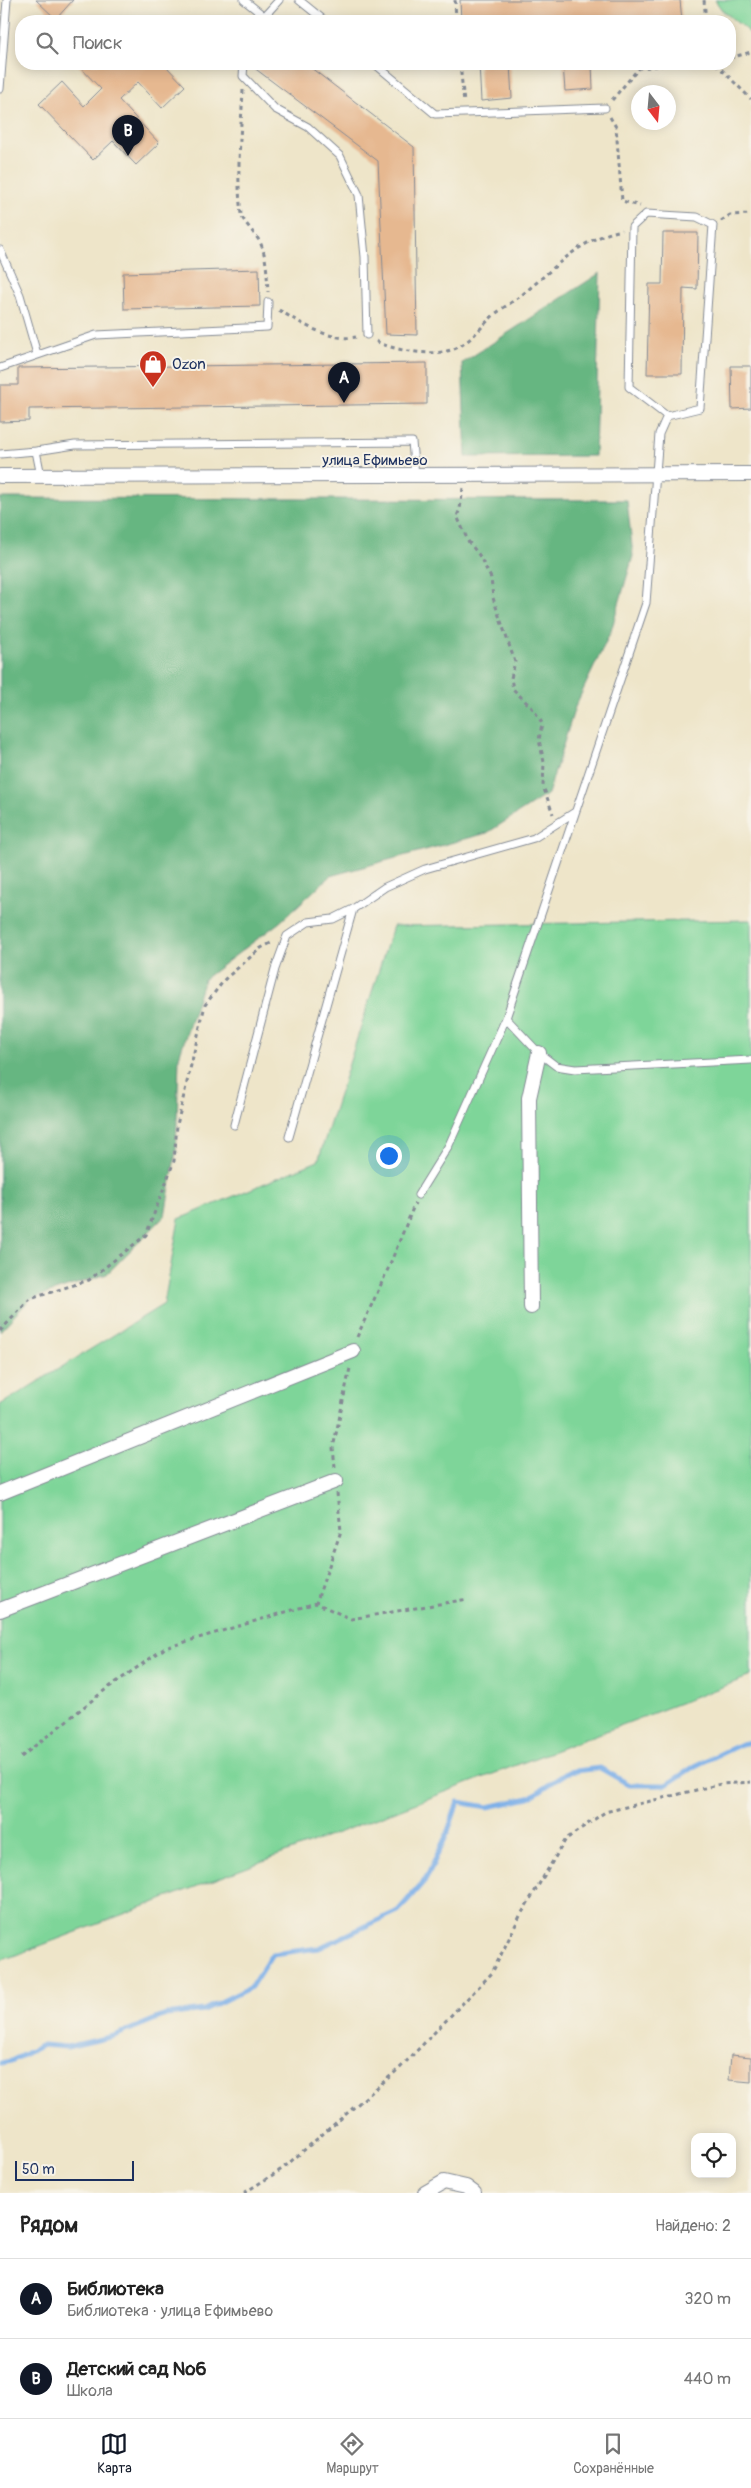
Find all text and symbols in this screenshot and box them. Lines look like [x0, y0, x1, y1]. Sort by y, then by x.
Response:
search box [15, 15, 736, 70]
icon: search [33, 29, 61, 57]
text: Поиск [73, 31, 123, 55]
north arrow [631, 85, 676, 130]
pin: B [112, 115, 144, 156]
shop icon: Ozon [138, 349, 168, 388]
place label: Ozon [172, 355, 206, 374]
pin: A [328, 362, 360, 403]
street label: улица Ефимьево [321, 451, 428, 470]
your location [376, 1143, 402, 1169]
map controls [691, 2133, 736, 2178]
button: locate [691, 2133, 736, 2178]
scale bar [15, 2158, 134, 2181]
text: 50 m [22, 2161, 55, 2178]
text: Рядом [20, 2212, 78, 2239]
text: Найдено: 2 [655, 2216, 731, 2236]
text: Библиотека [67, 2277, 164, 2301]
text: A [31, 2289, 41, 2309]
text: 320 m [685, 2289, 731, 2309]
text: Библиотека · улица Ефимьево [67, 2301, 273, 2321]
text: Детский сад №6 [67, 2357, 207, 2381]
text: B [31, 2369, 41, 2389]
text: 440 m [684, 2369, 731, 2389]
text: Школа [67, 2381, 113, 2401]
tab: Карта [97, 2430, 132, 2477]
tab: Маршрут [326, 2430, 379, 2477]
tab: Сохранённые [573, 2430, 654, 2477]

